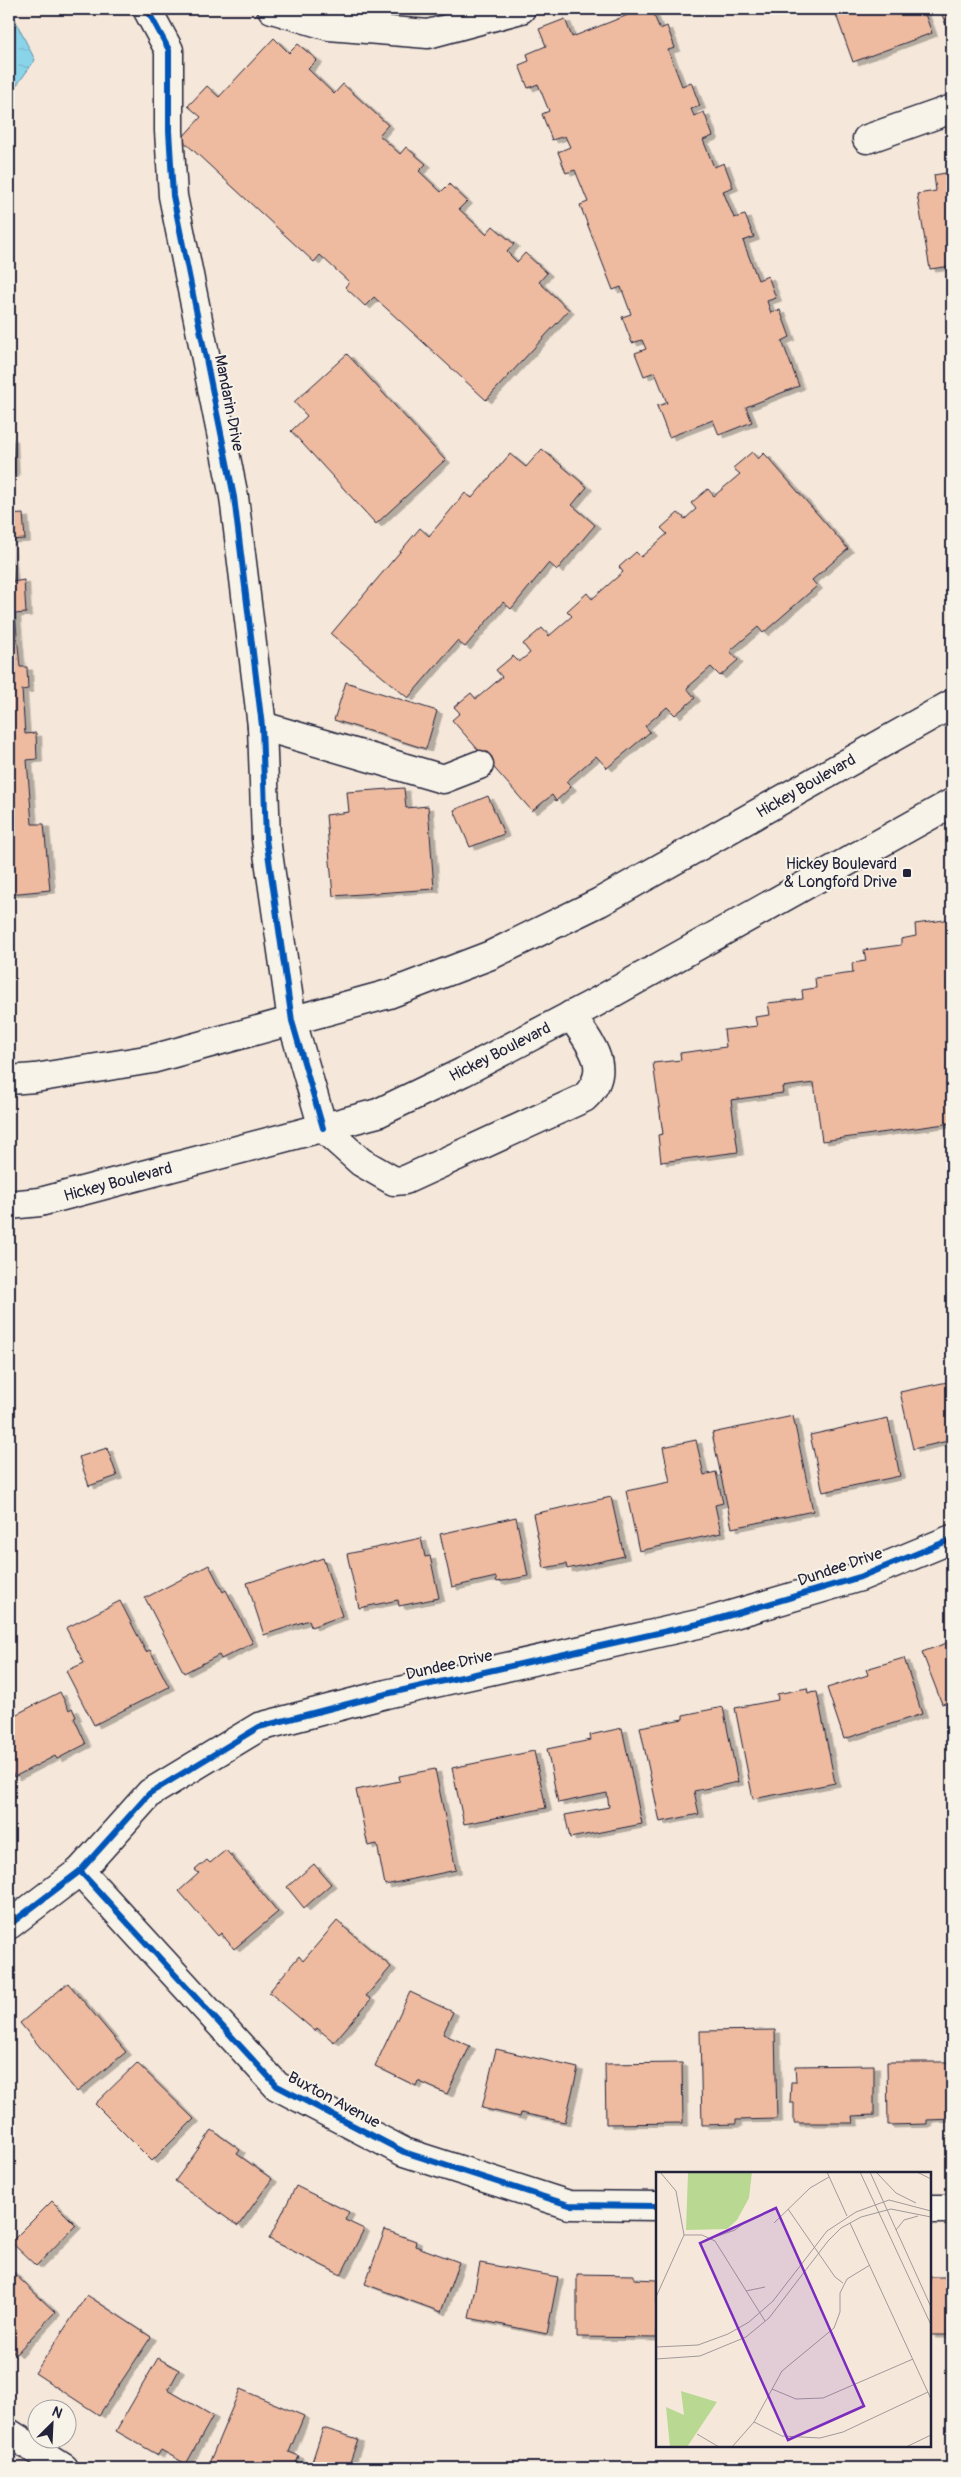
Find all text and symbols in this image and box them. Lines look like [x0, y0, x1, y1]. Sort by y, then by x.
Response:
street label: Mandarin Drive [210, 353, 248, 453]
street label: Hickey Boulevard [753, 750, 859, 822]
place label: Hickey Boulevard & Longford Drive [784, 854, 897, 892]
marker: Hickey Boulevard & Longford Drive [901, 867, 913, 879]
street label: Hickey Boulevard [446, 1018, 554, 1086]
street label: Hickey Boulevard [62, 1158, 174, 1206]
street label: Dundee Drive [795, 1543, 885, 1591]
street label: Dundee Drive [404, 1645, 494, 1685]
street label: Buxton Avenue [284, 2067, 384, 2133]
inset map [656, 2172, 931, 2447]
north arrow [28, 2400, 78, 2450]
text: N [49, 2403, 65, 2422]

